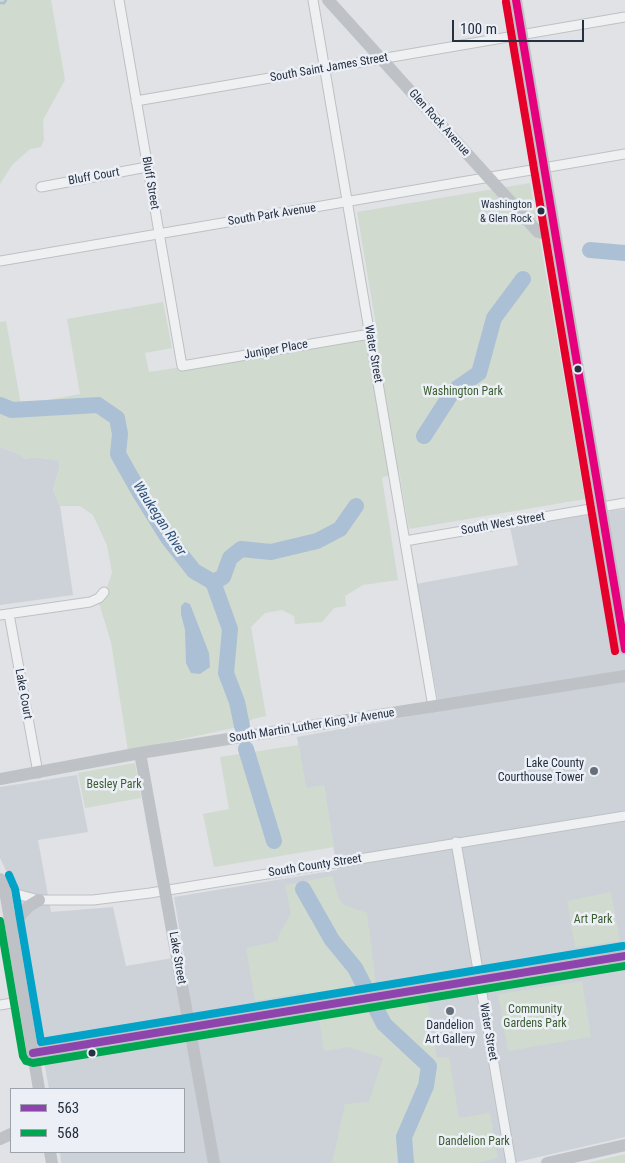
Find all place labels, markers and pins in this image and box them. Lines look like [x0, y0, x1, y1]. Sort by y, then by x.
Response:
place label: Washington & Glen Rock [480, 198, 532, 224]
marker: Washington & Glen Rock [536, 206, 546, 216]
unlabelled marker [573, 364, 583, 374]
place label: Lake County Courthouse Tower [498, 757, 584, 785]
marker: Lake County Courthouse Tower [588, 765, 600, 777]
marker: Dandelion Art Gallery [444, 1005, 456, 1017]
place label: Dandelion Art Gallery [425, 1019, 475, 1047]
unlabelled marker [87, 1048, 97, 1058]

